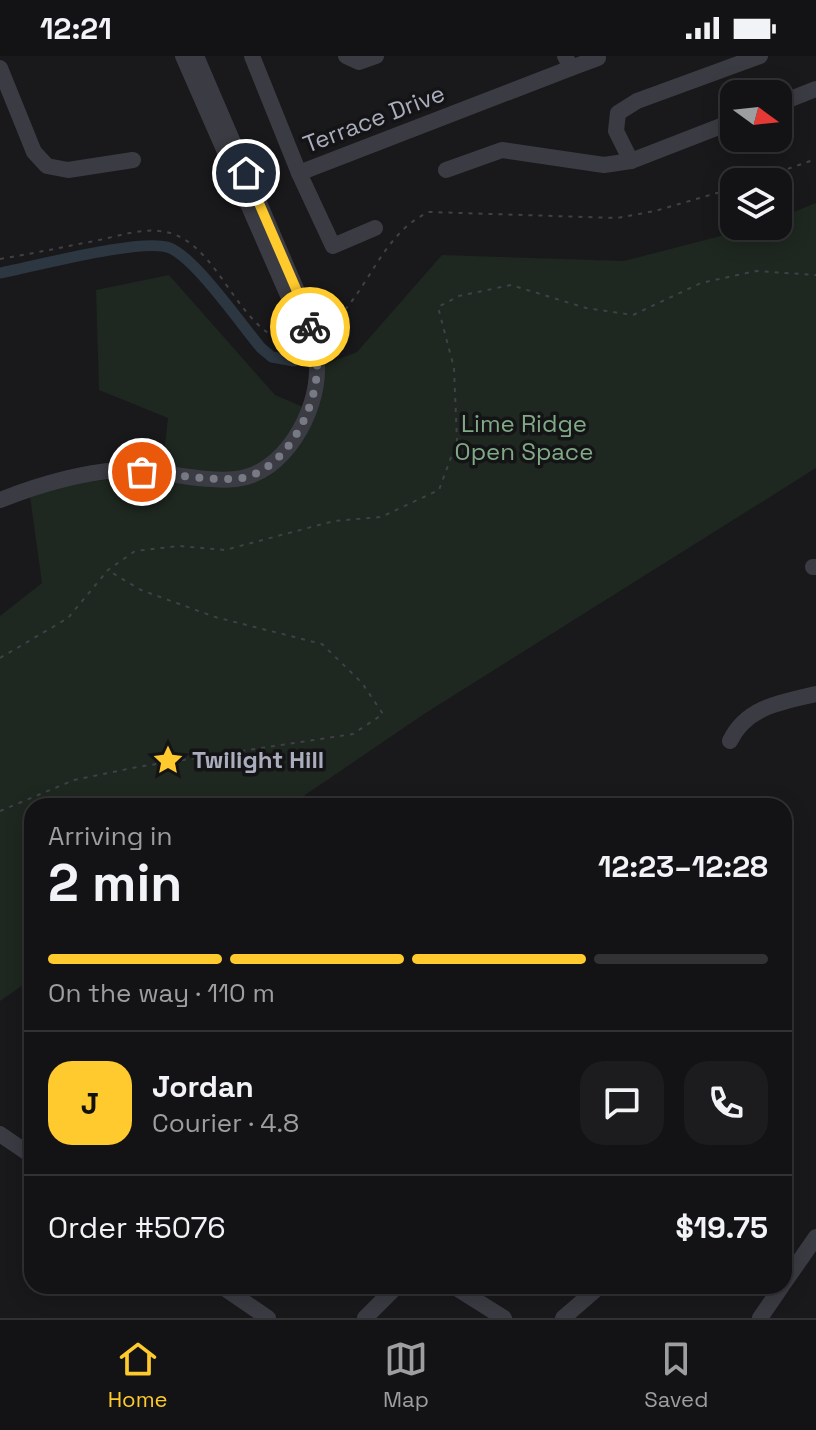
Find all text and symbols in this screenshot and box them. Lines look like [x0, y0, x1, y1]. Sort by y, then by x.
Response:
text: 12:21 [40, 9, 112, 48]
street label: Terrace Drive [299, 77, 449, 160]
north arrow [720, 80, 792, 152]
map controls [720, 80, 792, 240]
pin [212, 139, 280, 207]
icon: home [224, 151, 268, 195]
button: layers [720, 168, 792, 240]
courier [270, 287, 350, 367]
icon: bike [288, 305, 332, 349]
park label: Lime Ridge Open Space [455, 408, 593, 467]
pin [108, 438, 176, 506]
icon: bag [120, 450, 164, 494]
place icon: Twilight Hill [151, 743, 185, 777]
place label: Twilight Hill [192, 744, 324, 775]
text: Arriving in [48, 819, 172, 853]
text: 12:23–12:28 [598, 847, 768, 886]
text: 2 min [48, 850, 182, 916]
text: On the way · 110 m [48, 976, 275, 1010]
button: chat [580, 1061, 664, 1145]
button: phone [684, 1061, 768, 1145]
text: Jordan [152, 1067, 254, 1106]
text: J [81, 1084, 99, 1123]
text: Courier · 4.8 [152, 1106, 299, 1140]
text: Order #5076 [48, 1208, 226, 1247]
text: $19.75 [675, 1208, 768, 1247]
tab: Home [108, 1337, 168, 1413]
tab: Map [383, 1337, 429, 1413]
tab: Saved [644, 1337, 708, 1413]

